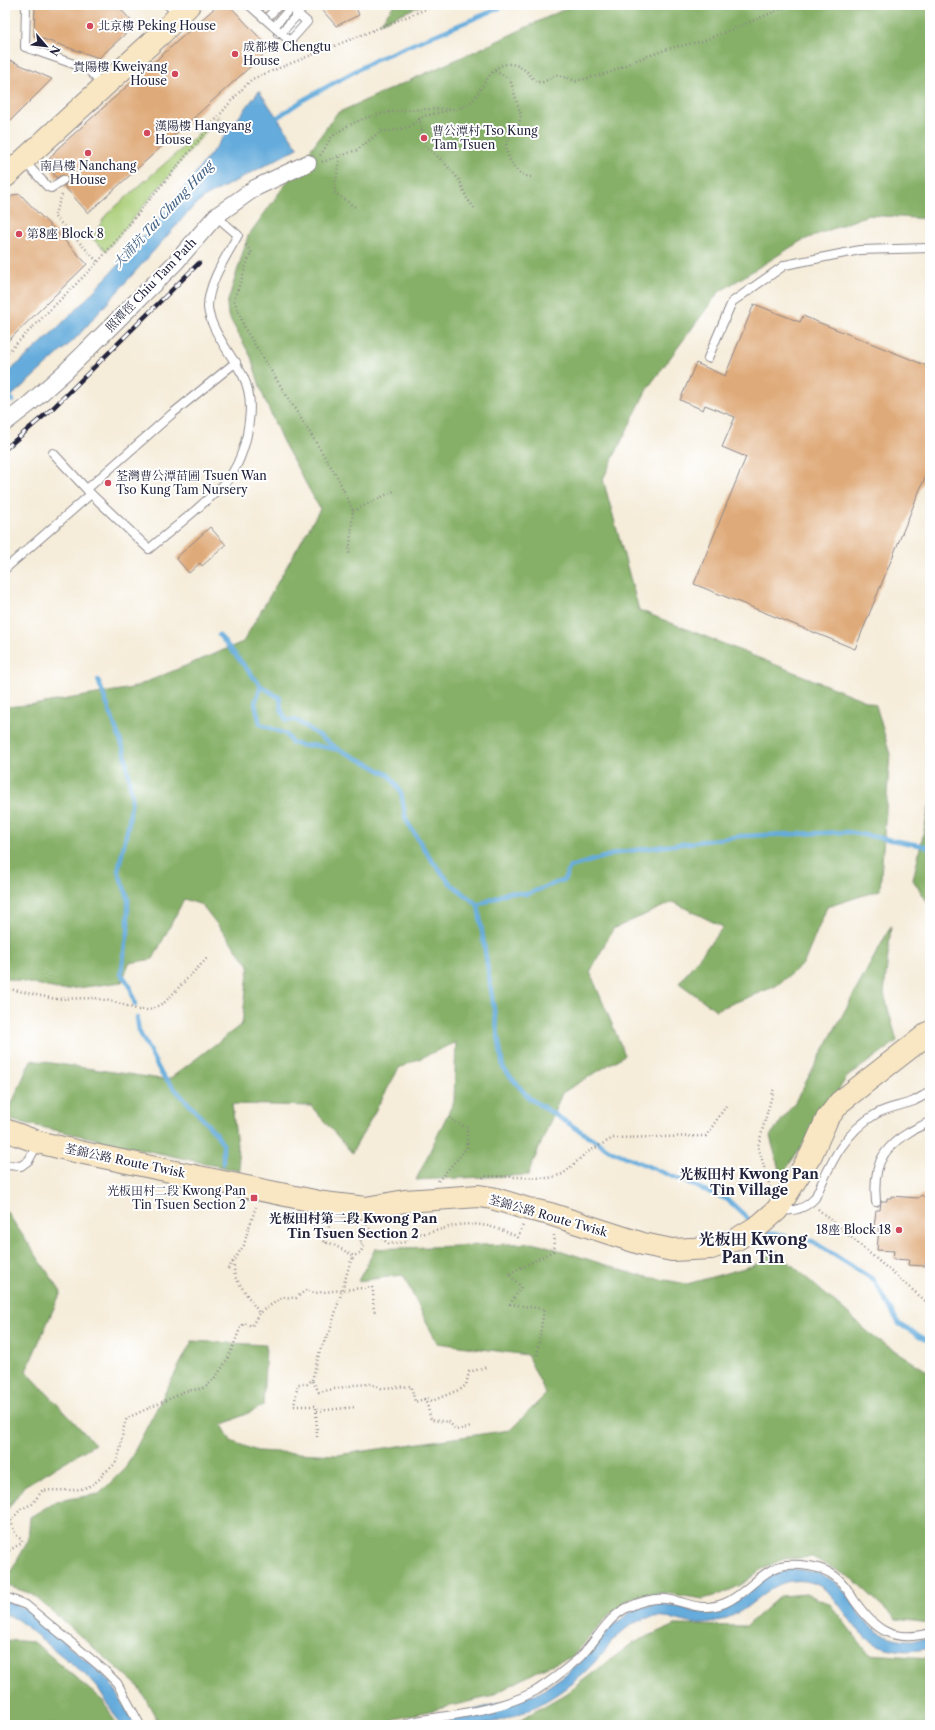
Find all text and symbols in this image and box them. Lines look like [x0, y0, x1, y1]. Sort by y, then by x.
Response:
place label: 北京樓 Peking House [98, 18, 216, 33]
marker: 北京樓 Peking House [85, 21, 95, 31]
north arrow [26, 26, 66, 66]
place label: 成都樓 Chengtu House [243, 39, 332, 68]
text: N [46, 43, 63, 59]
marker: 成都樓 Chengtu House [230, 49, 240, 59]
place label: 貴陽樓 Kweiyang House [73, 59, 168, 88]
marker: 貴陽樓 Kweiyang House [170, 69, 180, 79]
place label: 漢陽樓 Hangyang House [155, 118, 252, 147]
place label: 曹公潭村 Tso Kung Tam Tsuen [432, 123, 538, 152]
marker: 漢陽樓 Hangyang House [142, 128, 152, 138]
marker: 曹公潭村 Tso Kung Tam Tsuen [419, 133, 429, 143]
marker: 南昌樓 Nanchang House [83, 148, 93, 158]
water label: 大涌坑 Tai Chung Hang [109, 156, 218, 271]
place label: 南昌樓 Nanchang House [40, 158, 137, 187]
place label: 第8座 Block 8 [27, 226, 104, 241]
marker: 第8座 Block 8 [14, 229, 24, 239]
street label: 照潭徑 Chiu Tam Path [102, 234, 200, 335]
place label: 荃灣曹公潭苗圃 Tsuen Wan Tso Kung Tam Nursery [116, 468, 267, 497]
marker: 荃灣曹公潭苗圃 Tsuen Wan Tso Kung Tam Nursery [103, 478, 113, 488]
street label: 荃錦公路 Route Twisk [64, 1140, 188, 1181]
district label: 光板田村 Kwong Pan Tin Village [679, 1165, 819, 1199]
place label: 光板田村二段 Kwong Pan Tin Tsuen Section 2 [107, 1183, 246, 1212]
street label: 荃錦公路 Route Twisk [487, 1191, 610, 1240]
marker: 光板田村二段 Kwong Pan Tin Tsuen Section 2 [249, 1193, 259, 1203]
district label: 光板田村第二段 Kwong Pan Tin Tsuen Section 2 [269, 1210, 437, 1241]
place label: 18座 Block 18 [816, 1222, 891, 1237]
marker: 18座 Block 18 [894, 1225, 904, 1235]
district label: 光板田 Kwong Pan Tin [699, 1229, 808, 1267]

